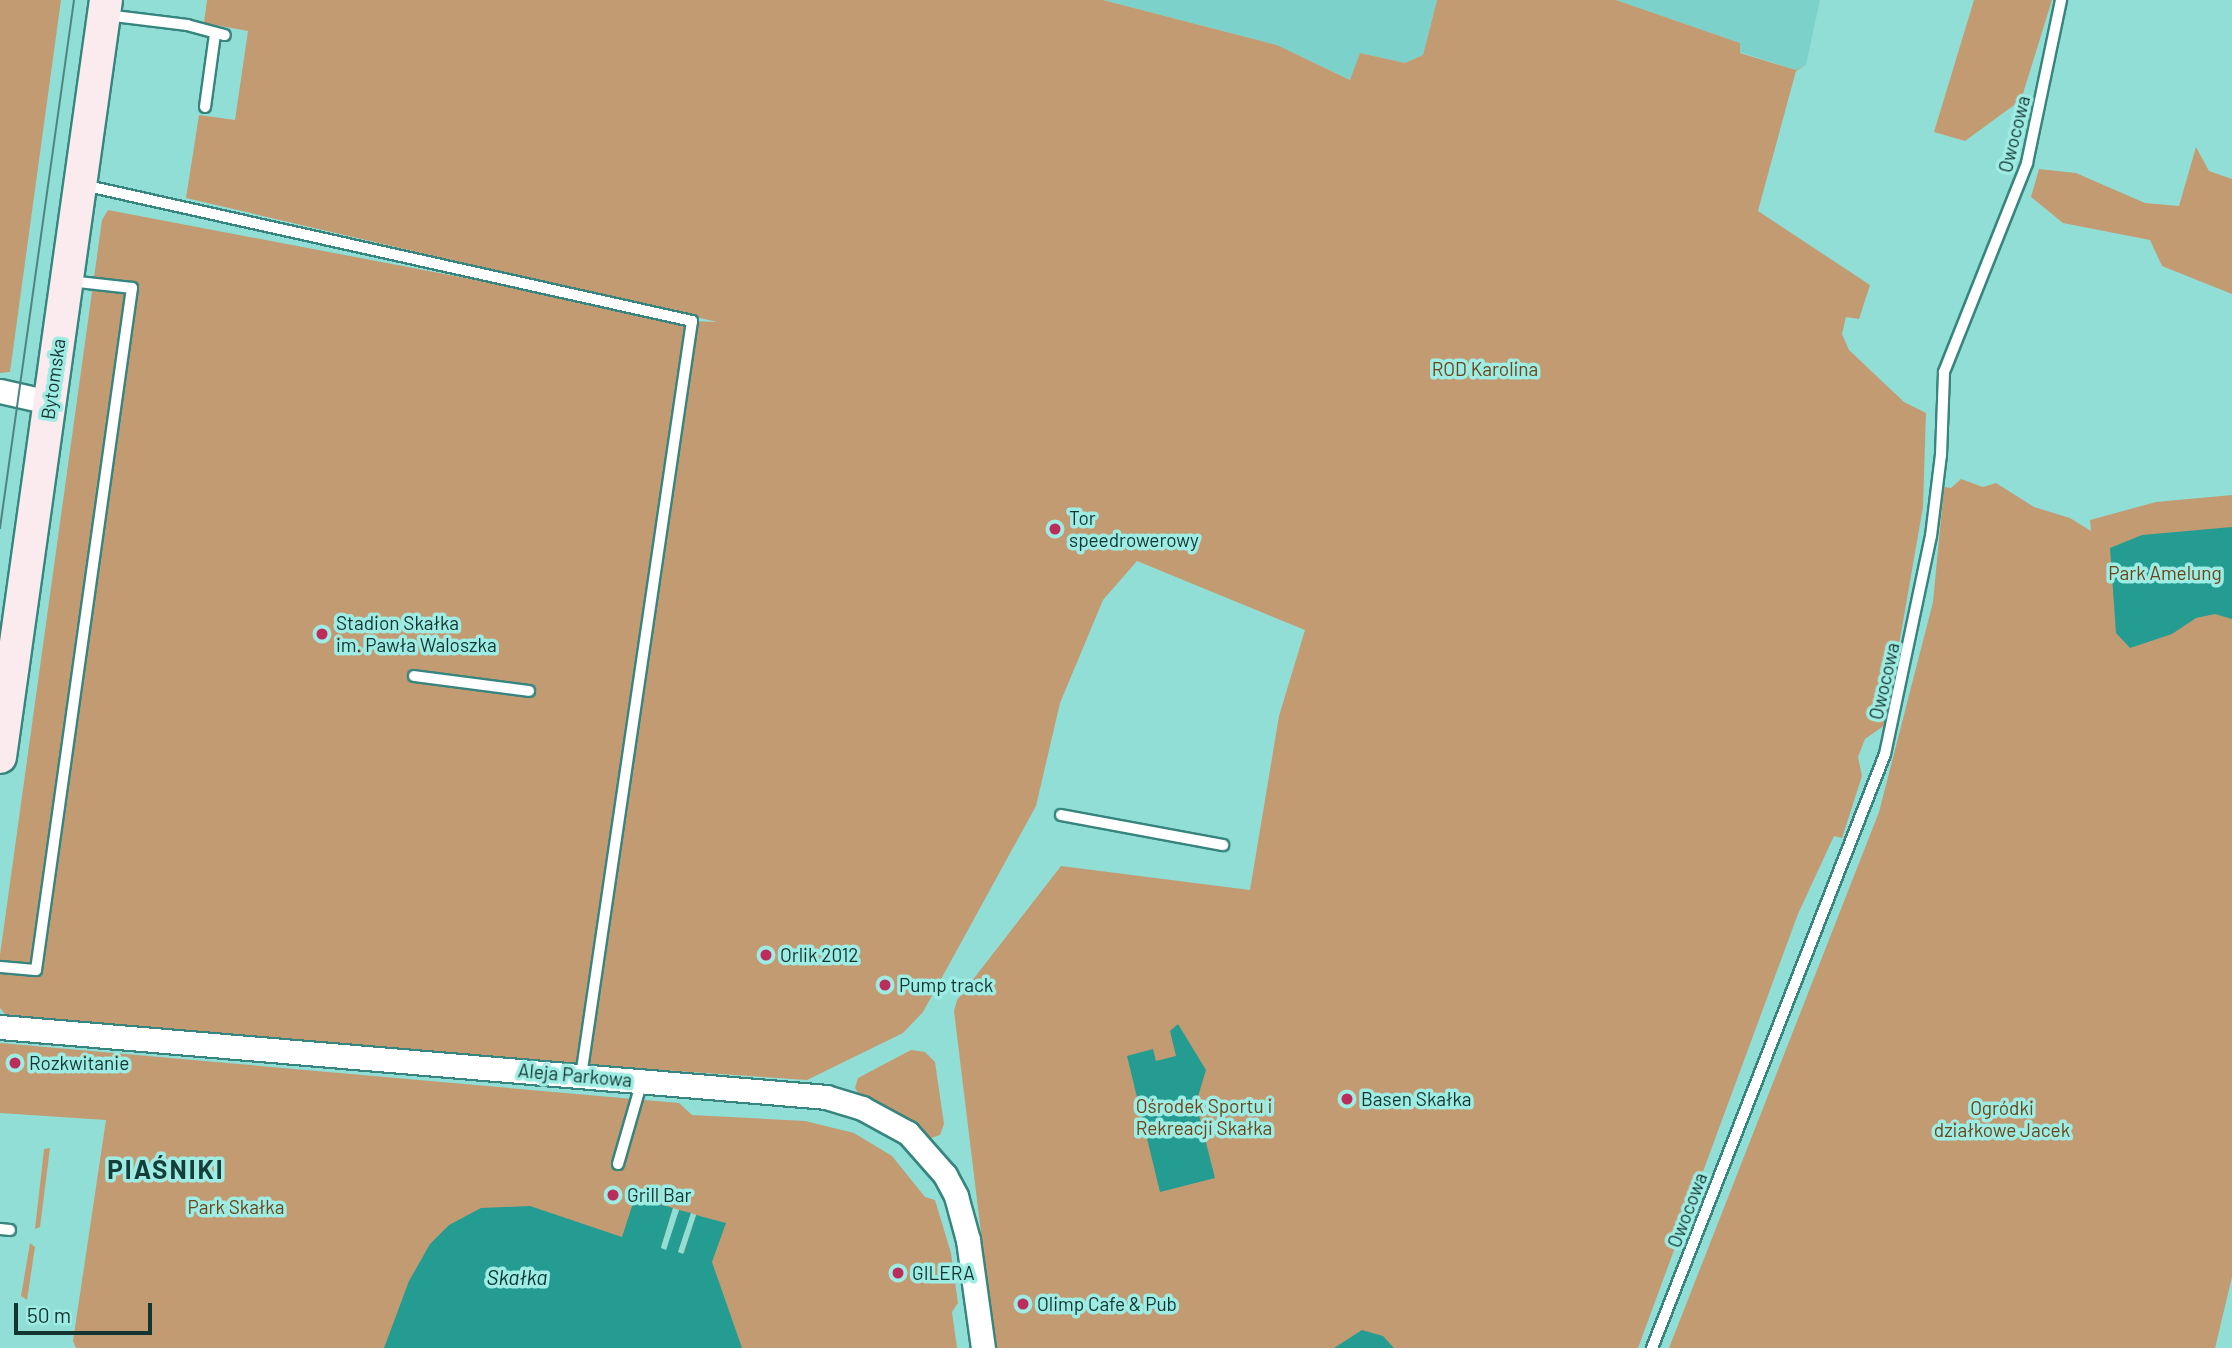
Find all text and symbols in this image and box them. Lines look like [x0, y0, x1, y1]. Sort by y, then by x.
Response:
street label: Owocowa [1993, 93, 2035, 175]
street label: Bytomska [36, 337, 70, 421]
park label: ROD Karolina [1432, 358, 1538, 380]
place label: Tor speedrowerowy [1069, 507, 1199, 551]
marker: Tor speedrowerowy [1047, 521, 1063, 537]
park label: Park Amelung [2108, 562, 2222, 584]
place label: Stadion Skałka im. Pawła Waloszka [336, 612, 497, 656]
marker: Stadion Skałka im. Pawła Waloszka [314, 626, 330, 642]
street label: Owocowa [1864, 640, 1904, 722]
place label: Orlik 2012 [780, 944, 858, 966]
marker: Orlik 2012 [758, 947, 774, 963]
place label: Pump track [899, 974, 993, 996]
marker: Pump track [877, 977, 893, 993]
place label: Rozkwitanie [29, 1052, 129, 1074]
marker: Rozkwitanie [7, 1055, 23, 1071]
street label: Aleja Parkowa [517, 1059, 633, 1091]
place label: Basen Skałka [1361, 1088, 1472, 1110]
marker: Basen Skałka [1339, 1091, 1355, 1107]
park label: Ośrodek Sportu i Rekreacji Skałka [1136, 1095, 1272, 1139]
park label: Ogródki działkowe Jacek [1934, 1097, 2070, 1141]
district label: PIAŚNIKI [108, 1153, 224, 1185]
street label: Owocowa [1662, 1169, 1712, 1251]
place label: Grill Bar [627, 1184, 691, 1206]
marker: Grill Bar [605, 1187, 621, 1203]
park label: Park Skałka [188, 1196, 284, 1218]
place label: GILERA [912, 1262, 975, 1284]
water label: Skałka [487, 1264, 547, 1290]
marker: GILERA [890, 1265, 906, 1281]
scale bar [18, 1288, 156, 1332]
place label: Olimp Cafe & Pub [1037, 1293, 1177, 1315]
marker: Olimp Cafe & Pub [1015, 1296, 1031, 1312]
text: 50 m [27, 1302, 71, 1327]

